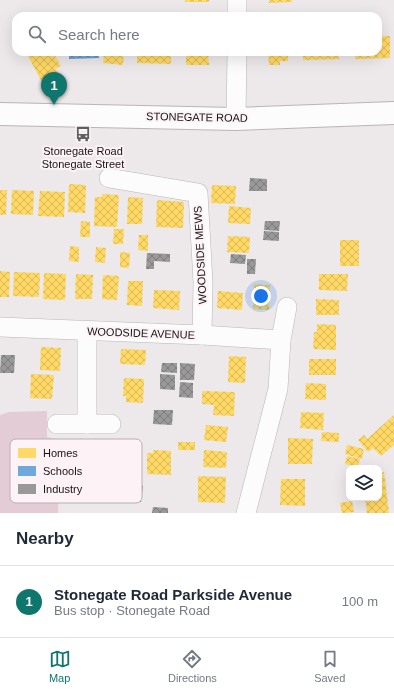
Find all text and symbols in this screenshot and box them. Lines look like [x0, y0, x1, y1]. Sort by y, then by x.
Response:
search box [12, 12, 382, 56]
icon: search [26, 23, 48, 45]
text: Search here [58, 26, 140, 43]
pin: 1 [41, 72, 67, 105]
street label: STONEGATE ROAD [146, 110, 248, 124]
bus stop icon: Stonegate Road Stonegate Street [74, 125, 92, 143]
place label: Stonegate Road Stonegate Street [42, 145, 124, 170]
street label: WOODSIDE MEWS [191, 206, 209, 304]
your location [251, 286, 271, 306]
street label: WOODSIDE AVENUE [87, 325, 195, 341]
legend [10, 439, 142, 503]
text: Homes [43, 447, 78, 459]
text: Schools [43, 465, 83, 477]
map controls [346, 465, 382, 501]
button: layers [346, 465, 382, 501]
text: Industry [43, 483, 83, 495]
text: Nearby [16, 529, 74, 548]
text: Stonegate Road Parkside Avenue [54, 586, 292, 603]
text: 1 [25, 594, 33, 609]
text: 100 m [342, 594, 378, 609]
text: Bus stop · Stonegate Road [54, 603, 210, 618]
tab: Map [49, 648, 71, 684]
tab: Directions [168, 648, 217, 684]
tab: Saved [314, 648, 345, 684]

